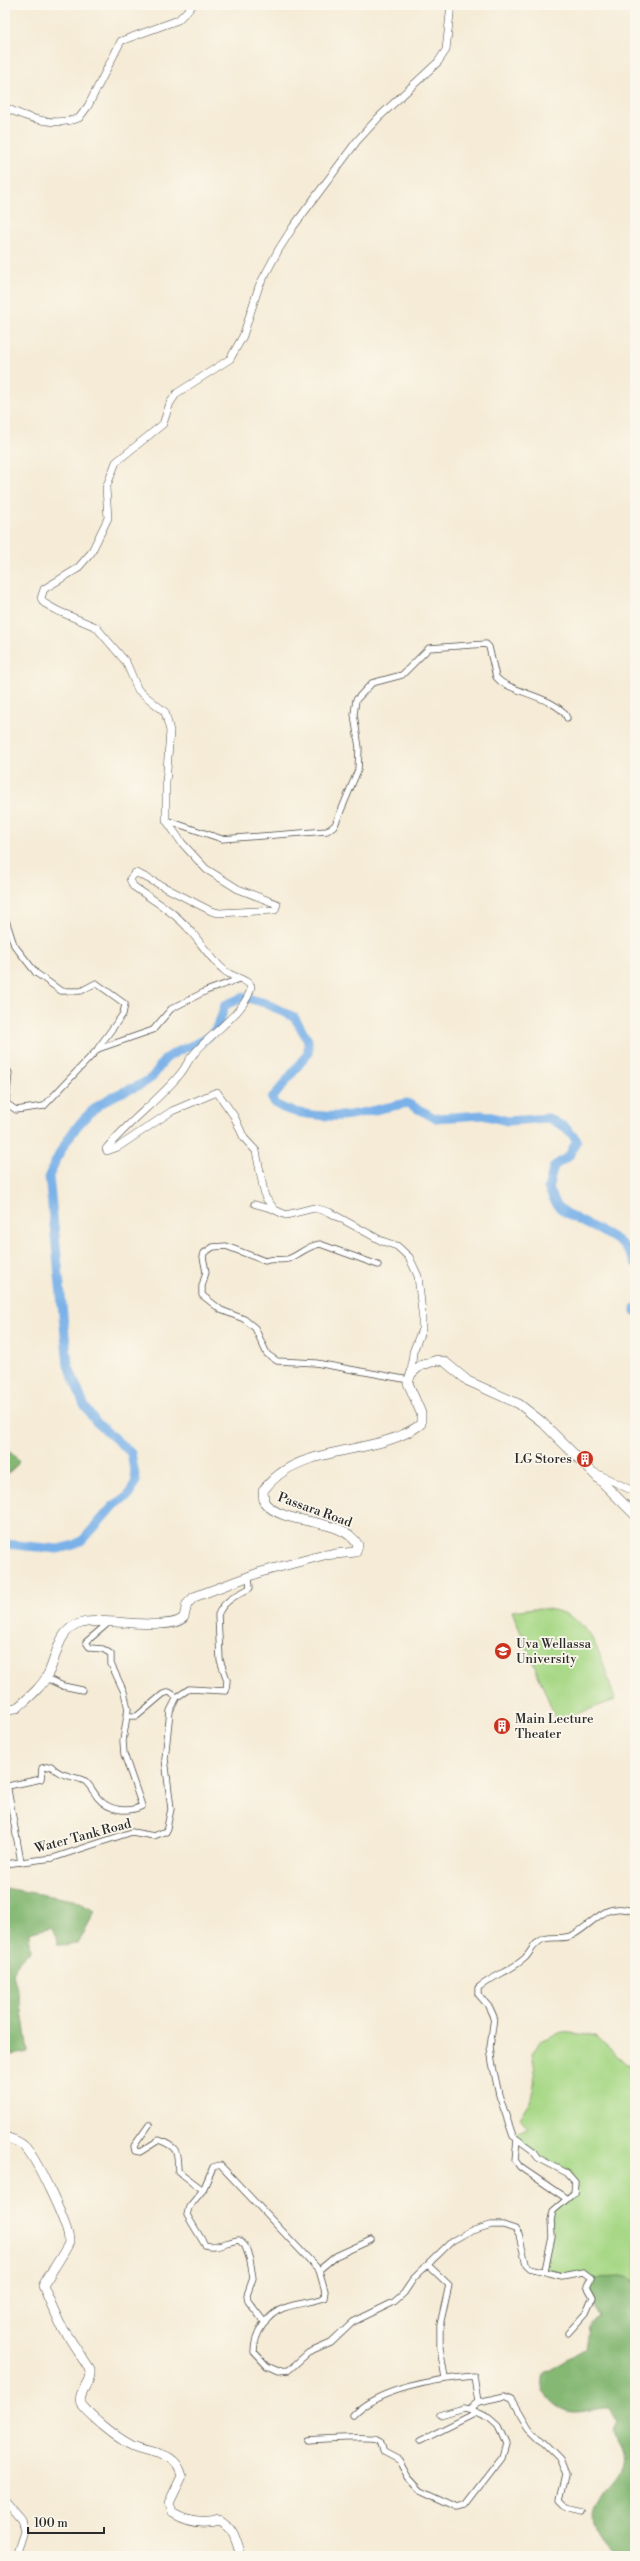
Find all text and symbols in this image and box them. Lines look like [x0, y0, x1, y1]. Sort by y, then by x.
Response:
building icon: LG Stores [575, 1449, 595, 1469]
place label: LG Stores [514, 1451, 572, 1467]
street label: Passara Road [276, 1489, 355, 1531]
place label: Uva Wellassa University [516, 1636, 591, 1667]
school or university icon: Uva Wellassa University [493, 1641, 513, 1661]
place label: Main Lecture Theater [515, 1711, 594, 1742]
building icon: Main Lecture Theater [492, 1716, 512, 1736]
street label: Water Tank Road [32, 1815, 134, 1857]
scale bar [28, 2509, 104, 2535]
text: 100 m [34, 2516, 68, 2531]

